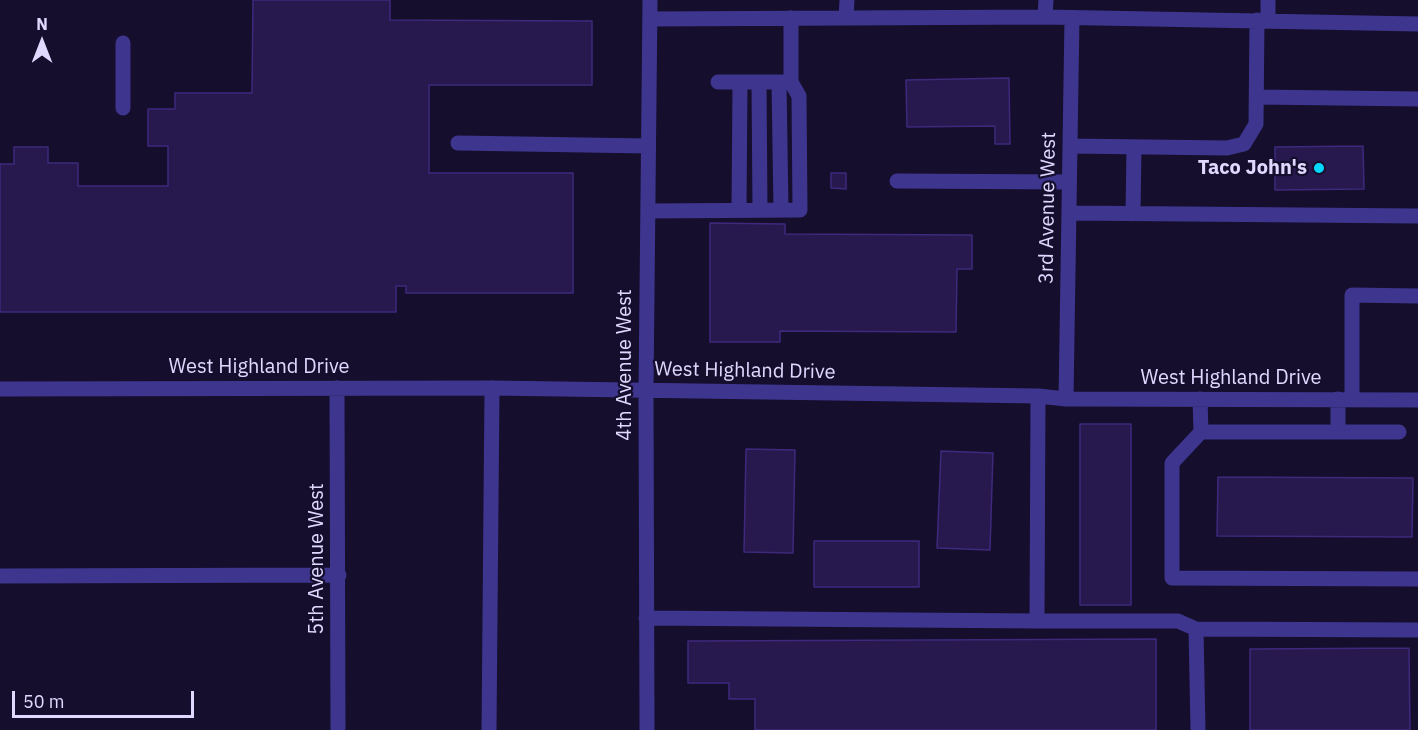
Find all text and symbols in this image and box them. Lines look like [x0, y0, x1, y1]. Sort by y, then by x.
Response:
north arrow [12, 12, 72, 72]
text: N [36, 14, 48, 34]
street label: 3rd Avenue West [1035, 132, 1061, 284]
place label: Taco John's [1198, 156, 1307, 180]
marker: Taco John's [1312, 161, 1326, 175]
street label: 4th Avenue West [613, 289, 637, 441]
street label: West Highland Drive [168, 355, 350, 379]
street label: West Highland Drive [654, 357, 836, 385]
street label: West Highland Drive [1140, 366, 1322, 390]
street label: 5th Avenue West [305, 483, 329, 635]
scale bar [15, 679, 196, 717]
text: 50 m [23, 690, 65, 713]

